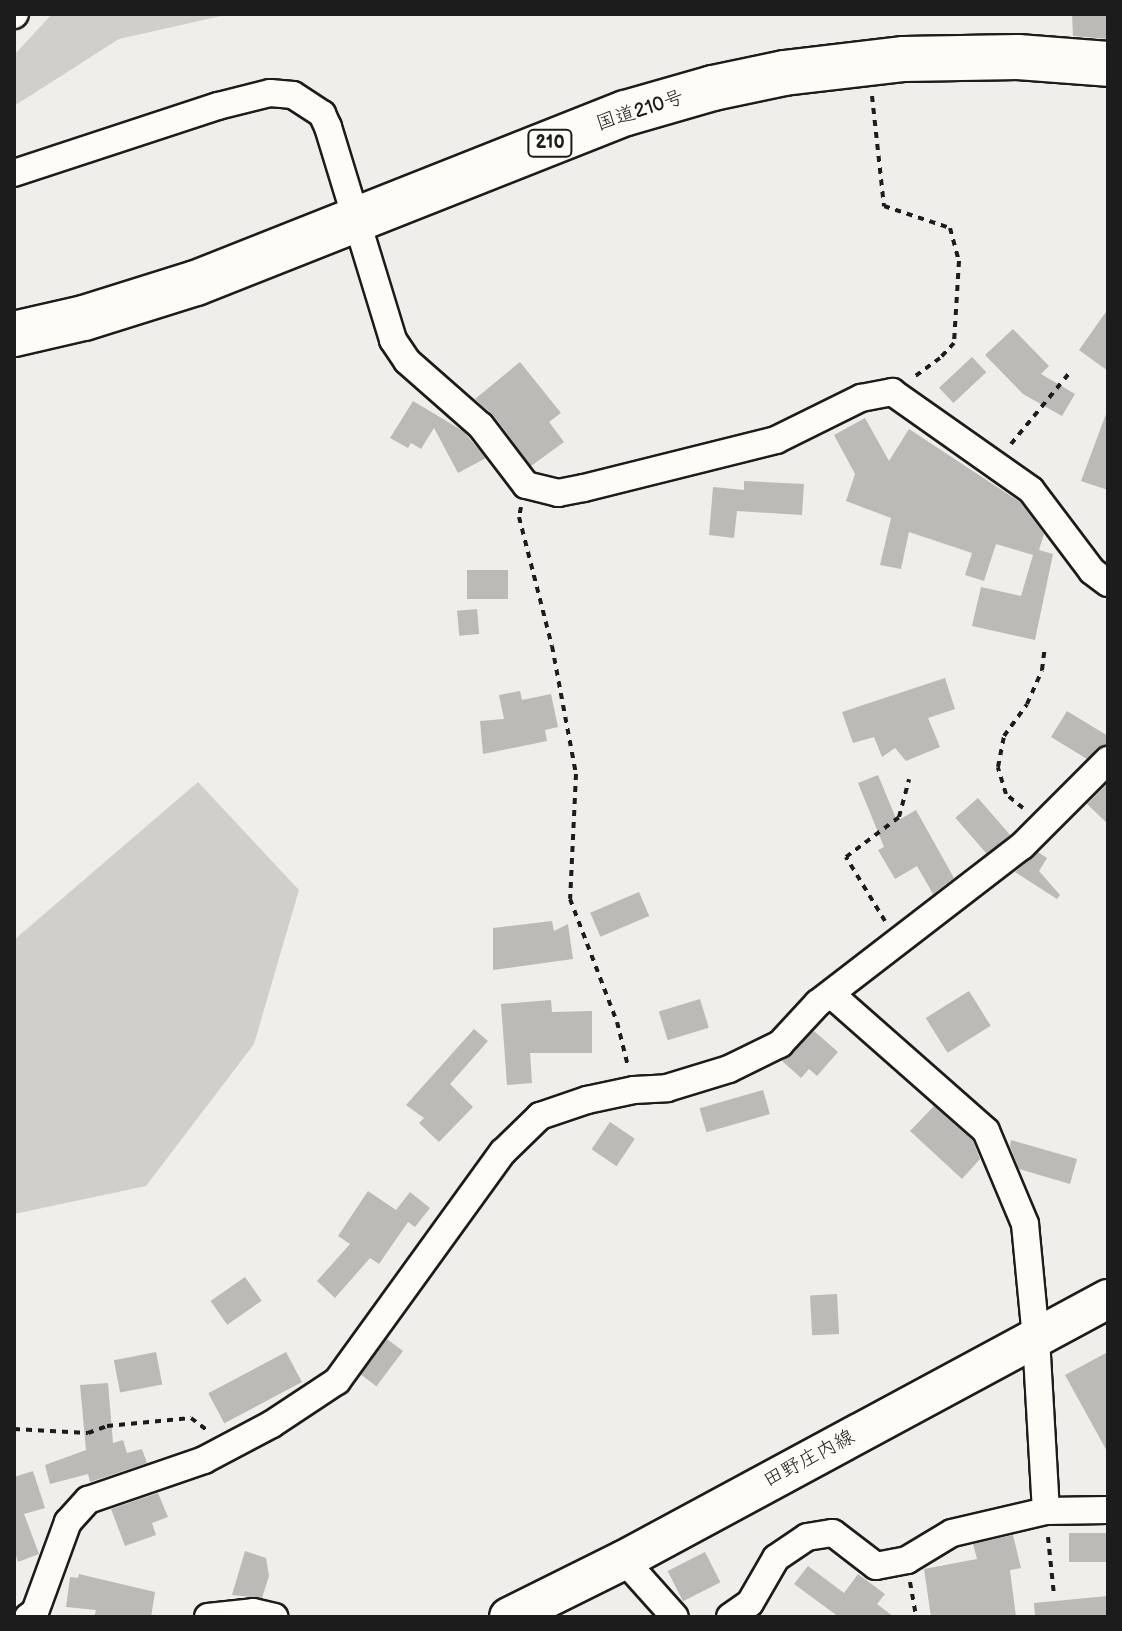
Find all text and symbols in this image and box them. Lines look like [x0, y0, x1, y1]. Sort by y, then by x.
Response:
street label: 国道210号 [593, 86, 687, 136]
road number: 210 [526, 129, 574, 157]
street label: 田野庄内線 [759, 1425, 859, 1493]

